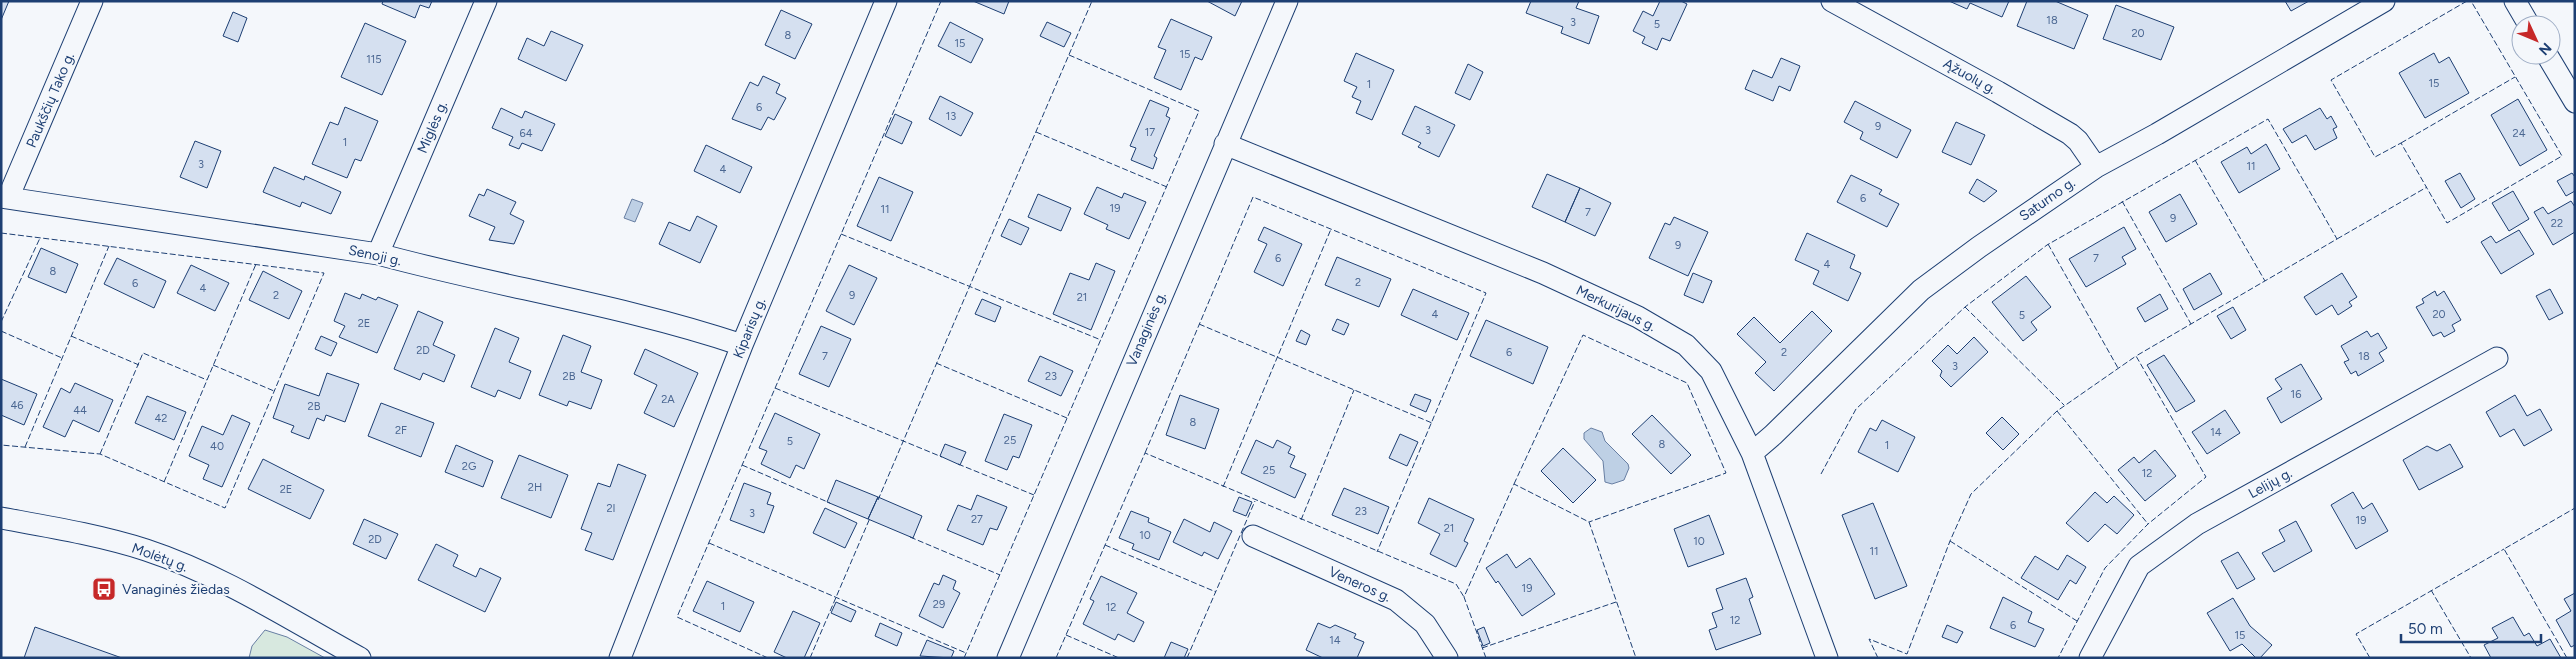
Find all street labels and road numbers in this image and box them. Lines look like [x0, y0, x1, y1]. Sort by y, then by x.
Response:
street label: Paukščių Tako g. [23, 50, 78, 150]
street label: Ąžuolų g. [1940, 55, 1999, 98]
street label: Miglės g. [414, 98, 451, 156]
street label: Saturno g. [2016, 174, 2078, 225]
street label: Senoji g. [347, 242, 403, 269]
street label: Merkurijaus g. [1573, 282, 1659, 335]
street label: Vanaginės g. [1123, 289, 1170, 369]
street label: Kiparisų g. [730, 295, 769, 361]
street label: Lelijų g. [2245, 464, 2295, 502]
street label: Molėtų g. [129, 539, 190, 575]
street label: Veneros g. [1326, 563, 1394, 606]

